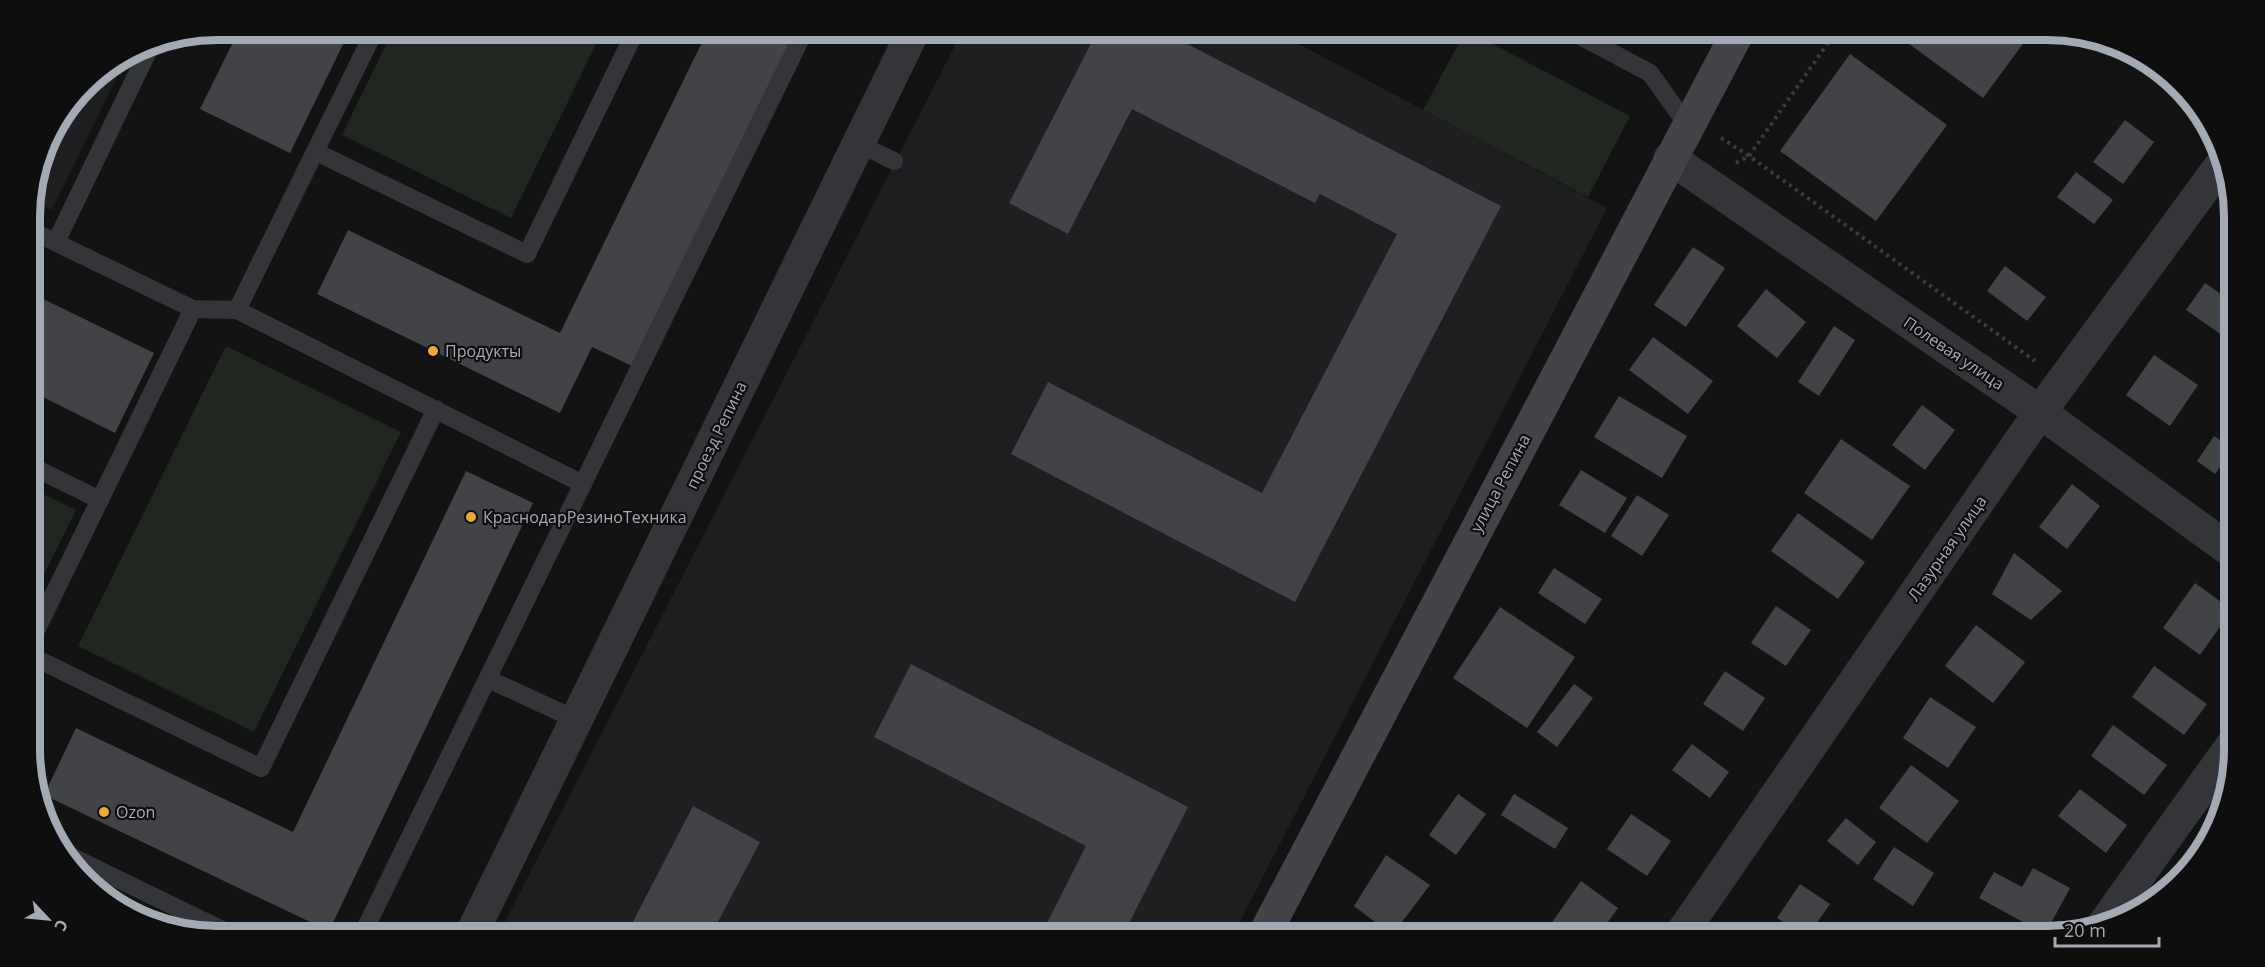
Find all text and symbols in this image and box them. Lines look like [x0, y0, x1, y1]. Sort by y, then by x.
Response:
street label: Полевая улица [1899, 311, 2009, 395]
place label: Продукты [445, 340, 521, 362]
marker: Продукты [426, 344, 440, 358]
street label: проезд Репина [680, 378, 752, 492]
street label: улица Репина [1465, 430, 1535, 536]
street label: Лазурная улица [1902, 491, 1992, 605]
place label: КраснодарРезиноТехника [483, 506, 687, 528]
marker: КраснодарРезиноТехника [464, 510, 478, 524]
place label: Ozon [116, 801, 155, 823]
marker: Ozon [97, 805, 111, 819]
north arrow [18, 889, 78, 949]
scale bar [2055, 910, 2158, 948]
text: С [49, 916, 74, 935]
text: 20 m [2064, 918, 2106, 942]

